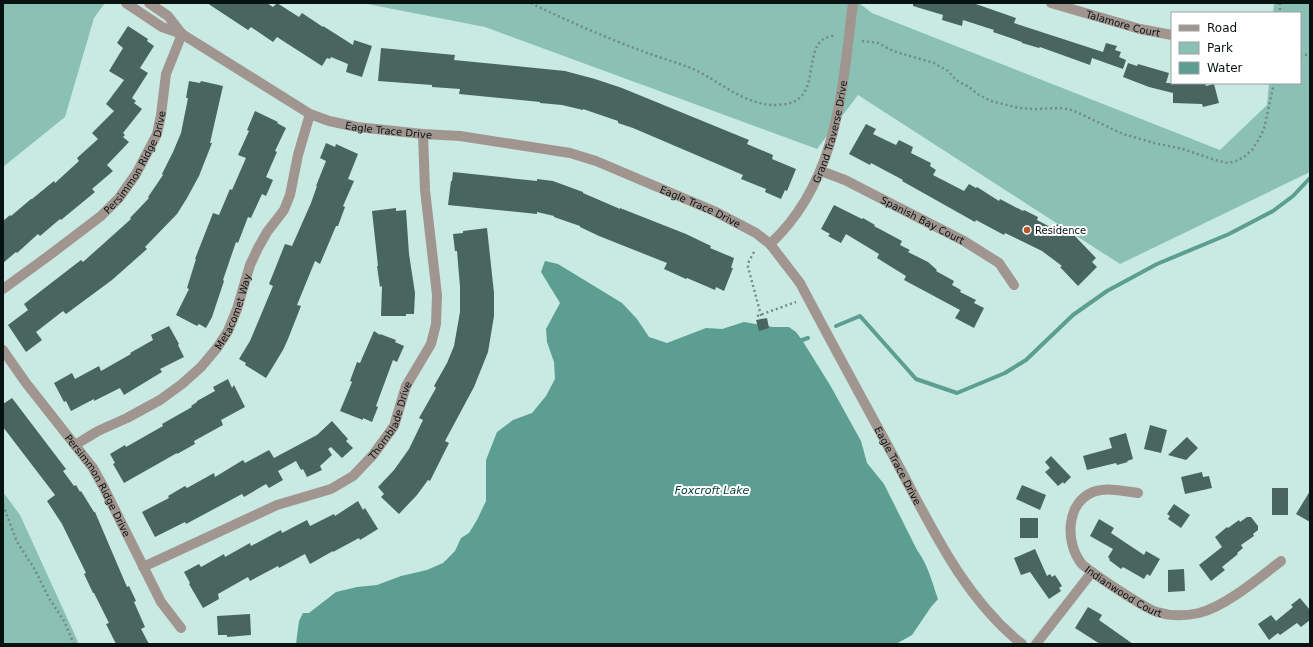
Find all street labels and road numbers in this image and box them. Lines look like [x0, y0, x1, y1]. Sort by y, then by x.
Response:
street label: Talamore Court [1084, 8, 1161, 39]
street label: Grand Traverse Drive [811, 79, 849, 185]
street label: Persimmon Ridge Drive [102, 110, 167, 216]
street label: Eagle Trace Drive [344, 120, 432, 140]
street label: Eagle Trace Drive [658, 184, 742, 230]
street label: Spanish Bay Court [879, 194, 966, 246]
street label: Metacomet Way [213, 272, 253, 351]
street label: Thornblade Drive [366, 379, 414, 463]
street label: Eagle Trace Drive [872, 425, 923, 507]
street label: Persimmon Ridge Drive [63, 433, 132, 539]
street label: Indianwood Court [1083, 564, 1163, 619]

